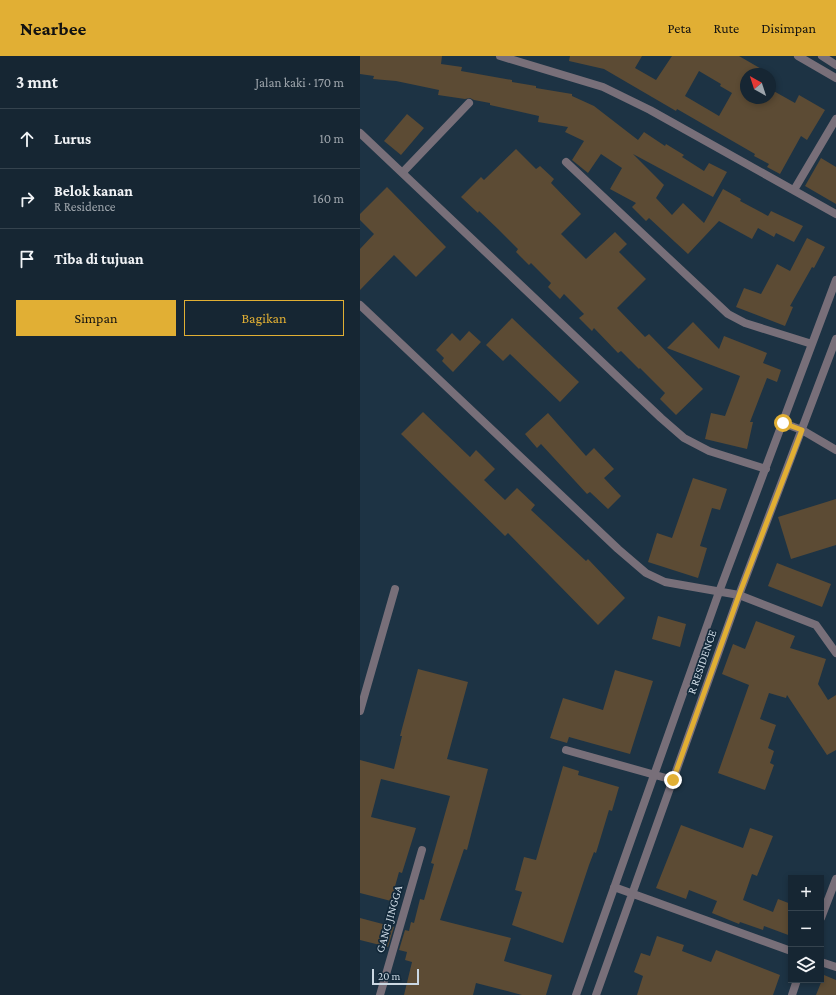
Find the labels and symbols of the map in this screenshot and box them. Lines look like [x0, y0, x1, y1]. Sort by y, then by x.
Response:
north arrow [740, 68, 776, 104]
route start [774, 414, 792, 432]
street label: R RESIDENCE [684, 627, 720, 696]
route end [664, 771, 682, 789]
street label: GANG JINGGA [373, 884, 405, 954]
scale bar [372, 967, 419, 986]

